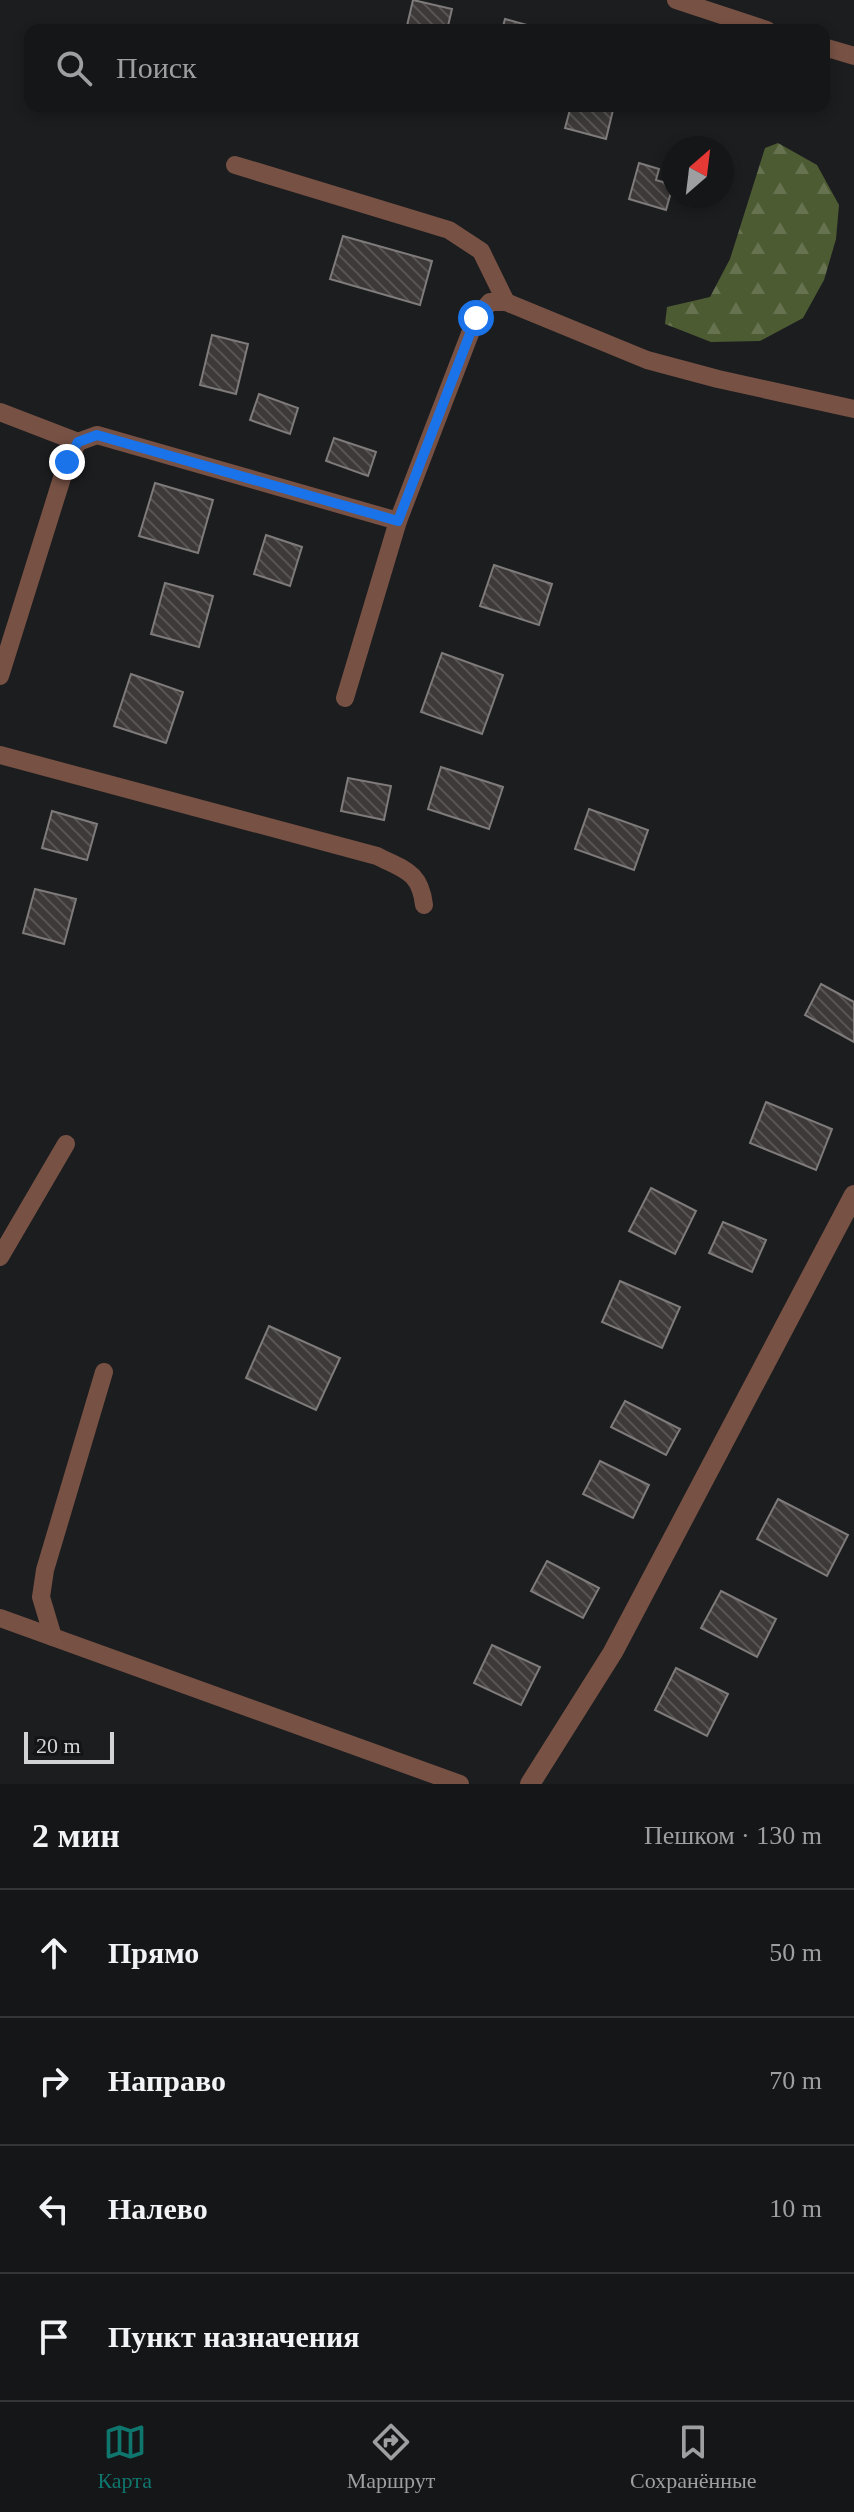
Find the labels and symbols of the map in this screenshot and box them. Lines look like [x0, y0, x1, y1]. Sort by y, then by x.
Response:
north arrow [662, 136, 734, 208]
route start [458, 300, 494, 336]
route end [49, 444, 85, 480]
scale bar [24, 1728, 114, 1764]

